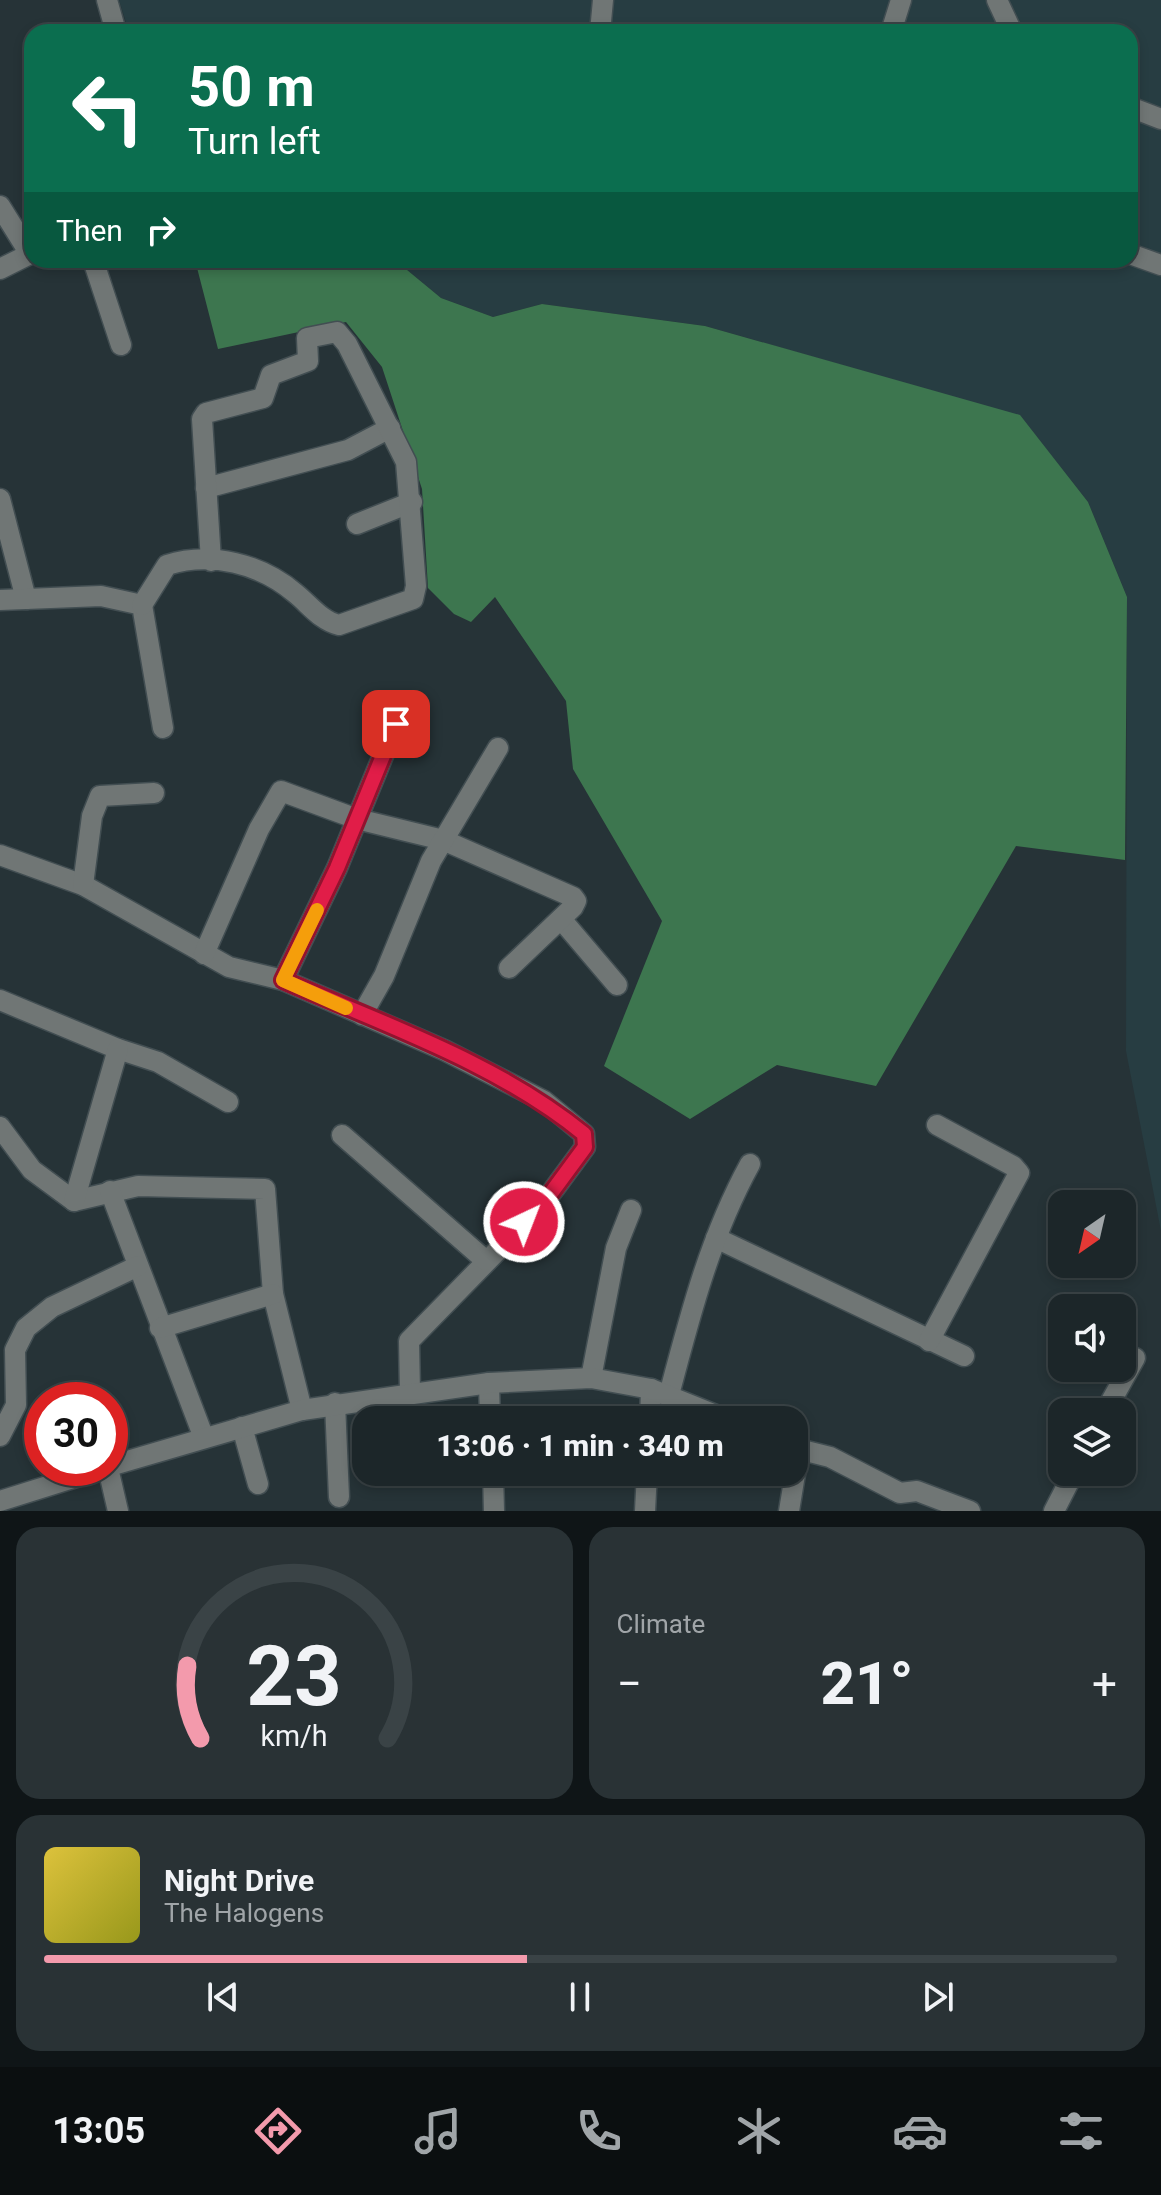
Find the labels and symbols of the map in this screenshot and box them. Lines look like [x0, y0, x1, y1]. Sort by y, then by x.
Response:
pin [362, 690, 430, 758]
position arrow [482, 1180, 566, 1264]
north arrow [1048, 1190, 1136, 1278]
speed limit sign: 30 [24, 1382, 128, 1486]

